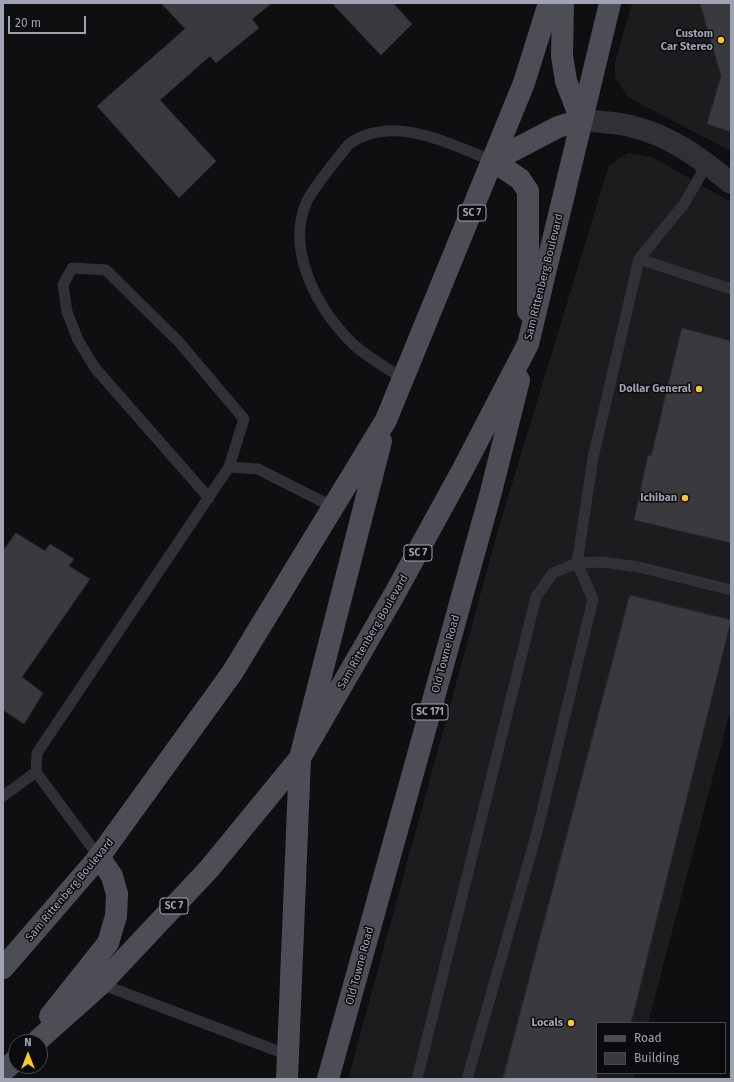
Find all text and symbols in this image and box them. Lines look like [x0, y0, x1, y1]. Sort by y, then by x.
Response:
scale bar [10, 8, 88, 34]
text: 20 m [15, 16, 41, 30]
place label: Custom Car Stereo [661, 27, 713, 53]
marker: Custom Car Stereo [716, 35, 726, 45]
road number: SC 7 [458, 205, 486, 221]
street label: Sam Rittenberg Boulevard [522, 212, 566, 342]
place label: Dollar General [619, 382, 691, 396]
marker: Dollar General [694, 384, 704, 394]
place label: Ichiban [640, 491, 677, 505]
marker: Ichiban [680, 493, 690, 503]
road number: SC 7 [404, 545, 432, 561]
street label: Sam Rittenberg Boulevard [335, 572, 411, 692]
street label: Old Towne Road [429, 613, 463, 695]
road number: SC 171 [412, 704, 448, 720]
street label: Sam Rittenberg Boulevard [23, 836, 117, 944]
road number: SC 7 [160, 898, 188, 914]
street label: Old Towne Road [343, 925, 377, 1007]
place label: Locals [532, 1016, 563, 1030]
marker: Locals [566, 1018, 576, 1028]
legend [596, 1022, 726, 1074]
text: Road [634, 1031, 662, 1045]
north arrow [8, 1034, 48, 1074]
text: N [24, 1036, 32, 1049]
text: Building [634, 1051, 679, 1065]

